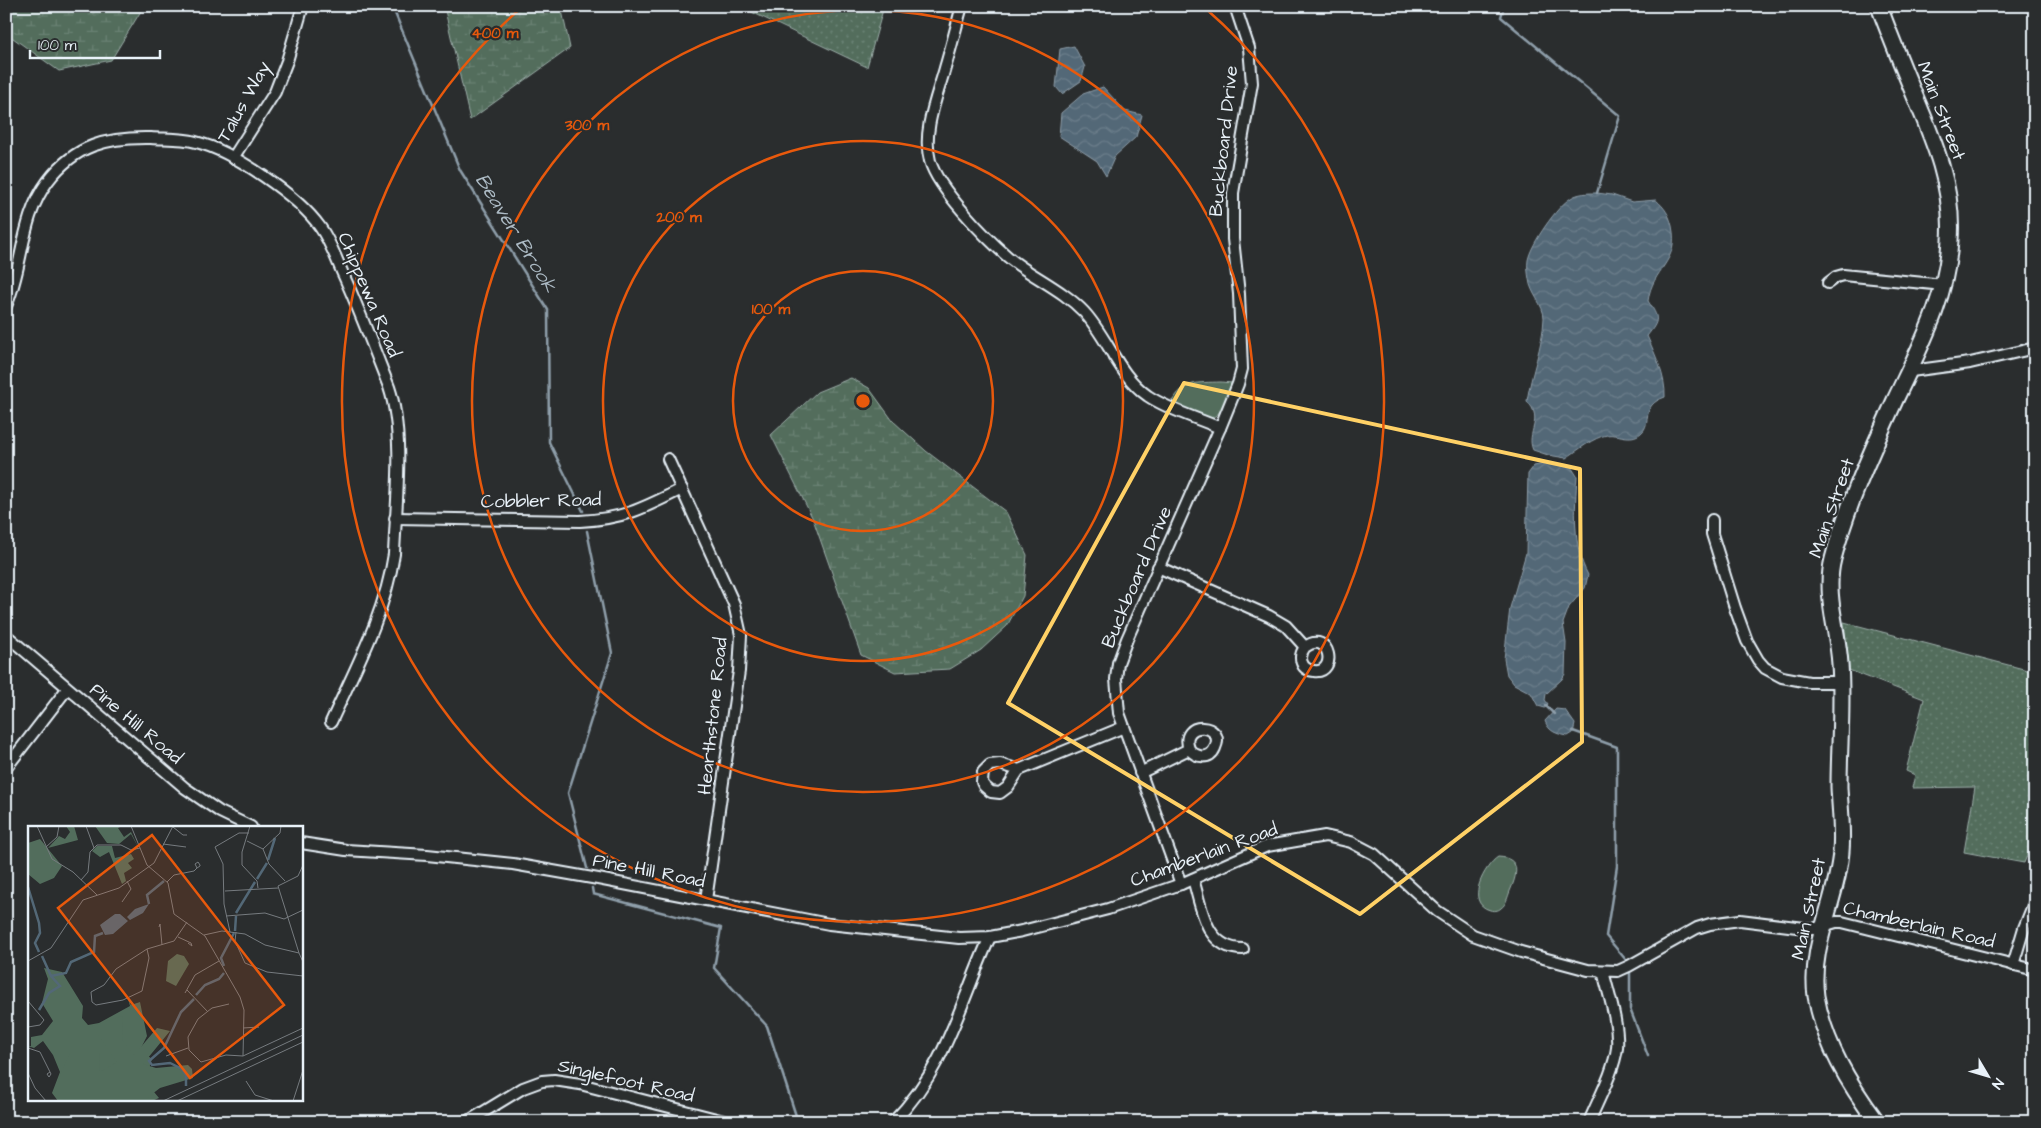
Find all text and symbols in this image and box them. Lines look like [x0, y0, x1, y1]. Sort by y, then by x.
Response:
text: 400 m [472, 23, 519, 44]
scale bar [30, 28, 160, 60]
text: 100 m [38, 35, 77, 56]
street label: Talus Way [211, 56, 279, 148]
street label: Main Street [1910, 58, 1972, 165]
street label: Buckboard Drive [1203, 64, 1245, 218]
text: 300 m [564, 115, 609, 136]
water label: Beaver Brook [468, 168, 564, 298]
text: 200 m [655, 207, 702, 228]
street label: Chippewa Road [331, 228, 408, 362]
text: 100 m [752, 299, 791, 320]
centre of rings [854, 392, 872, 410]
street label: Main Street [1802, 454, 1862, 562]
street label: Cobbler Road [481, 486, 602, 516]
street label: Buckboard Drive [1095, 502, 1179, 652]
street label: Hearthstone Road [691, 636, 735, 796]
street label: Pine Hill Road [84, 677, 189, 771]
street label: Chamberlain Road [1127, 816, 1282, 894]
inset map [28, 826, 302, 1100]
street label: Pine Hill Road [590, 847, 708, 895]
street label: Main Street [1785, 855, 1833, 963]
street label: Chamberlain Road [1840, 894, 1998, 956]
north arrow [1964, 1050, 2014, 1100]
street label: Singlefoot Road [555, 1052, 697, 1111]
text: N [1987, 1074, 2008, 1093]

